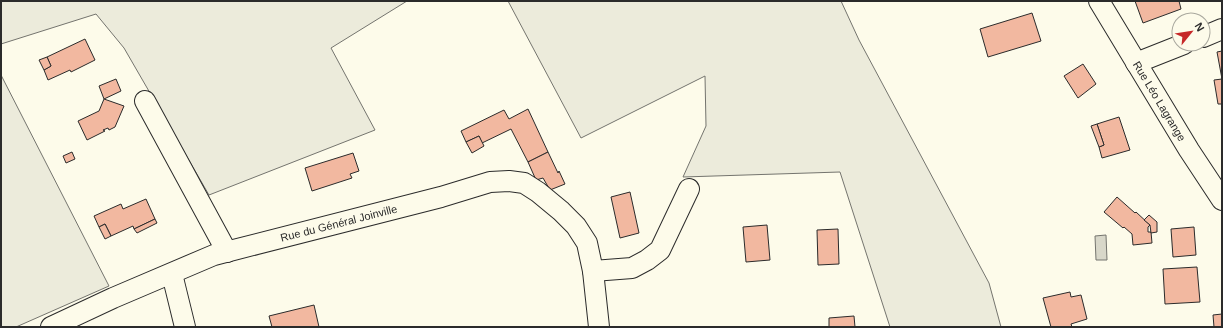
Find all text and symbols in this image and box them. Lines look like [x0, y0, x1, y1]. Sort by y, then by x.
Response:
north arrow [1171, 12, 1211, 52]
text: N [1192, 21, 1207, 33]
street label: Rue Léo Lagrange [1131, 59, 1188, 143]
street label: Rue du Général Joinville [279, 202, 398, 244]

